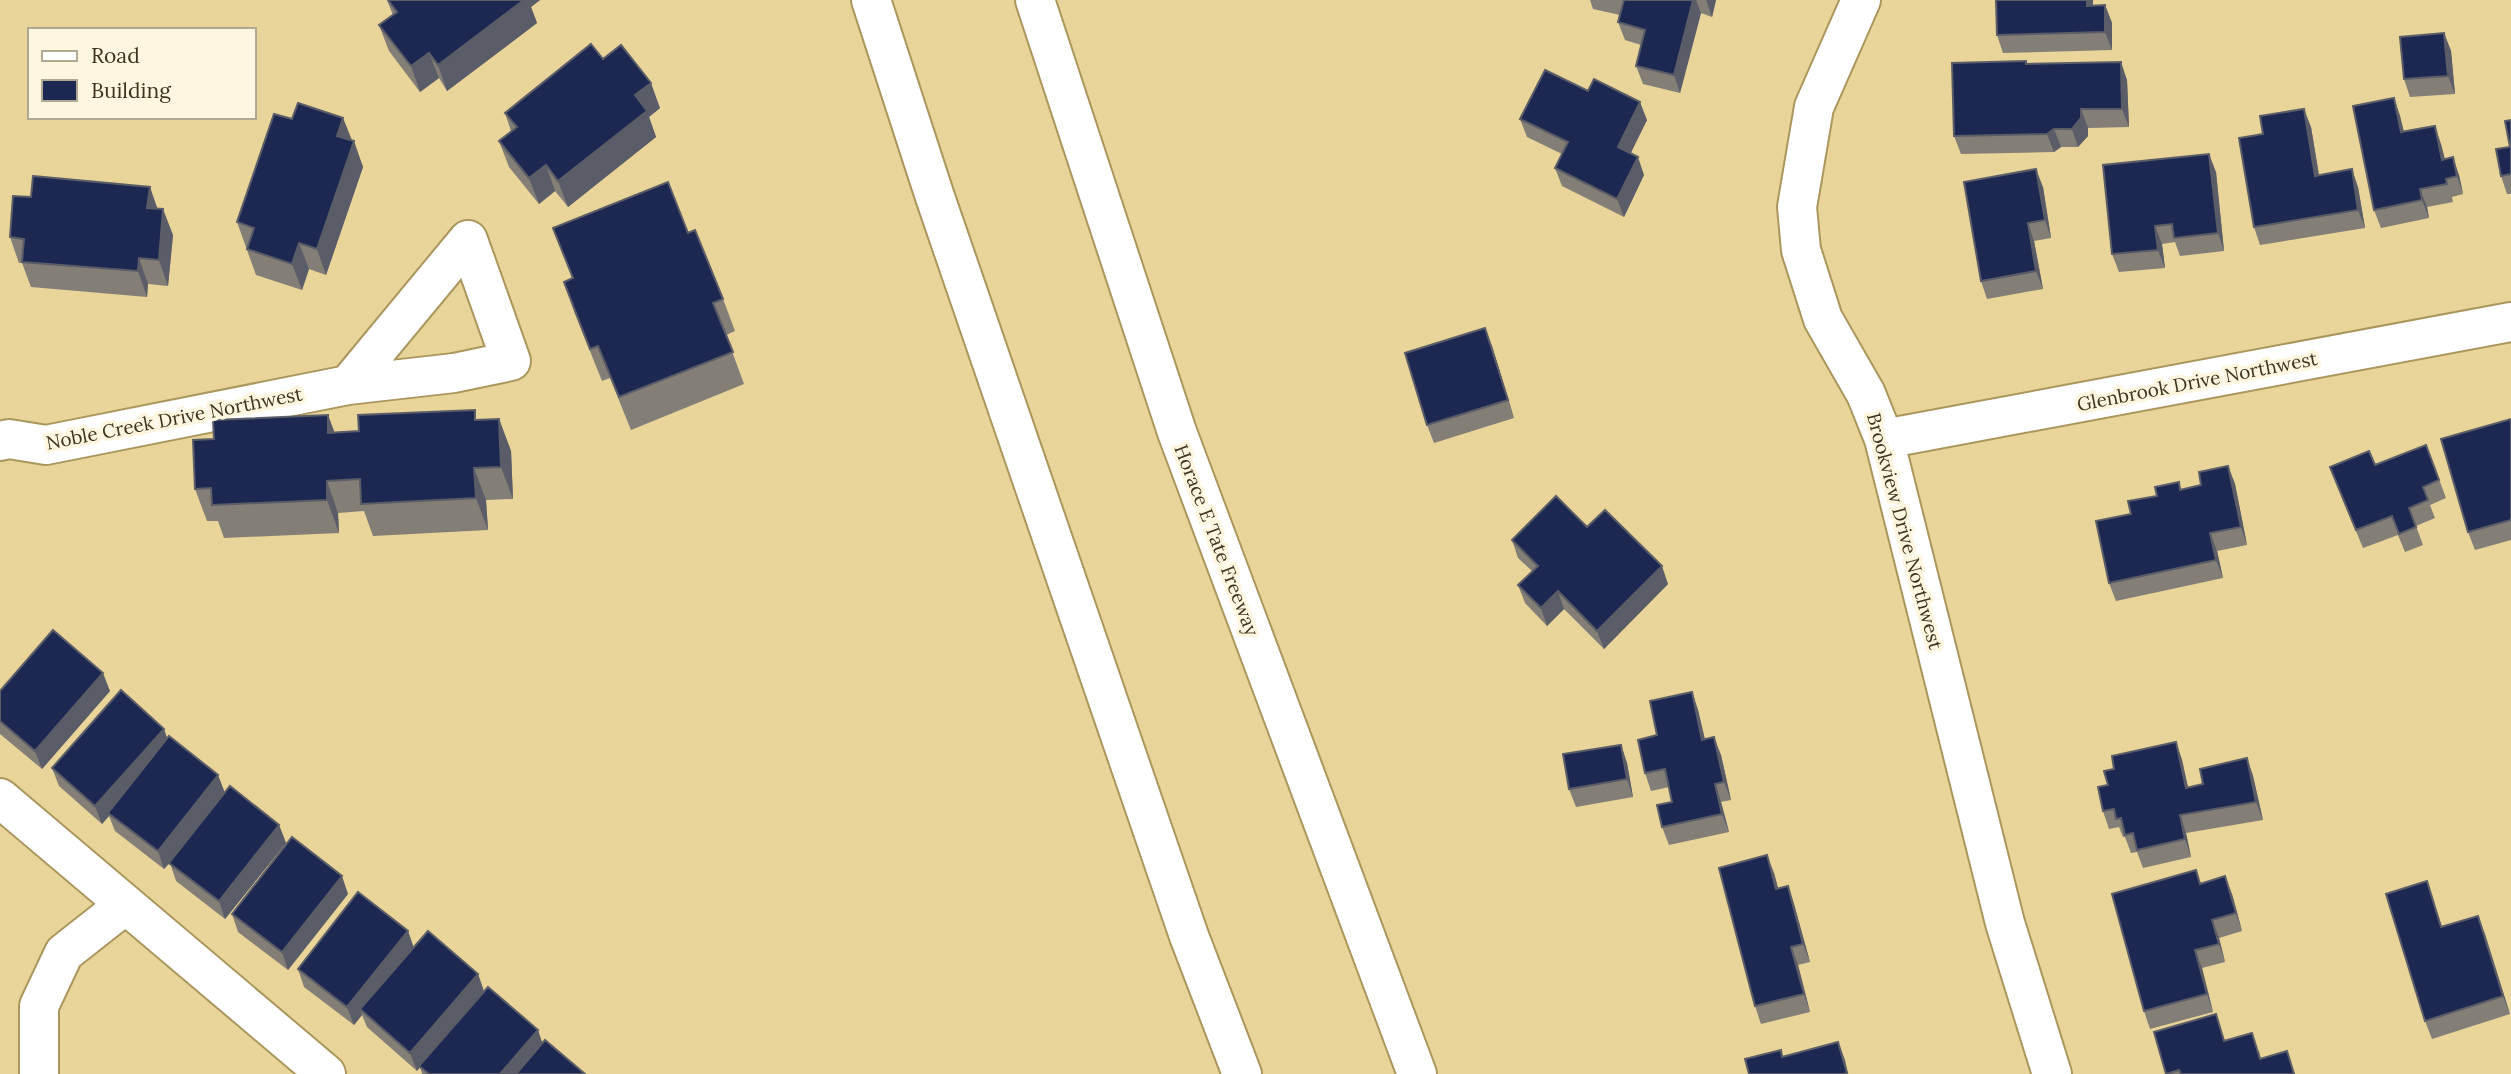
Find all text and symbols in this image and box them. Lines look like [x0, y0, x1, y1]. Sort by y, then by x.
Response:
legend [28, 28, 256, 119]
text: Road [91, 42, 140, 69]
text: Building [91, 77, 171, 104]
street label: Glenbrook Drive Northwest [2075, 346, 2320, 416]
street label: Noble Creek Drive Northwest [44, 381, 305, 455]
street label: Brookview Drive Northwest [1862, 410, 1948, 653]
street label: Horace E Tate Freeway [1169, 441, 1265, 639]

